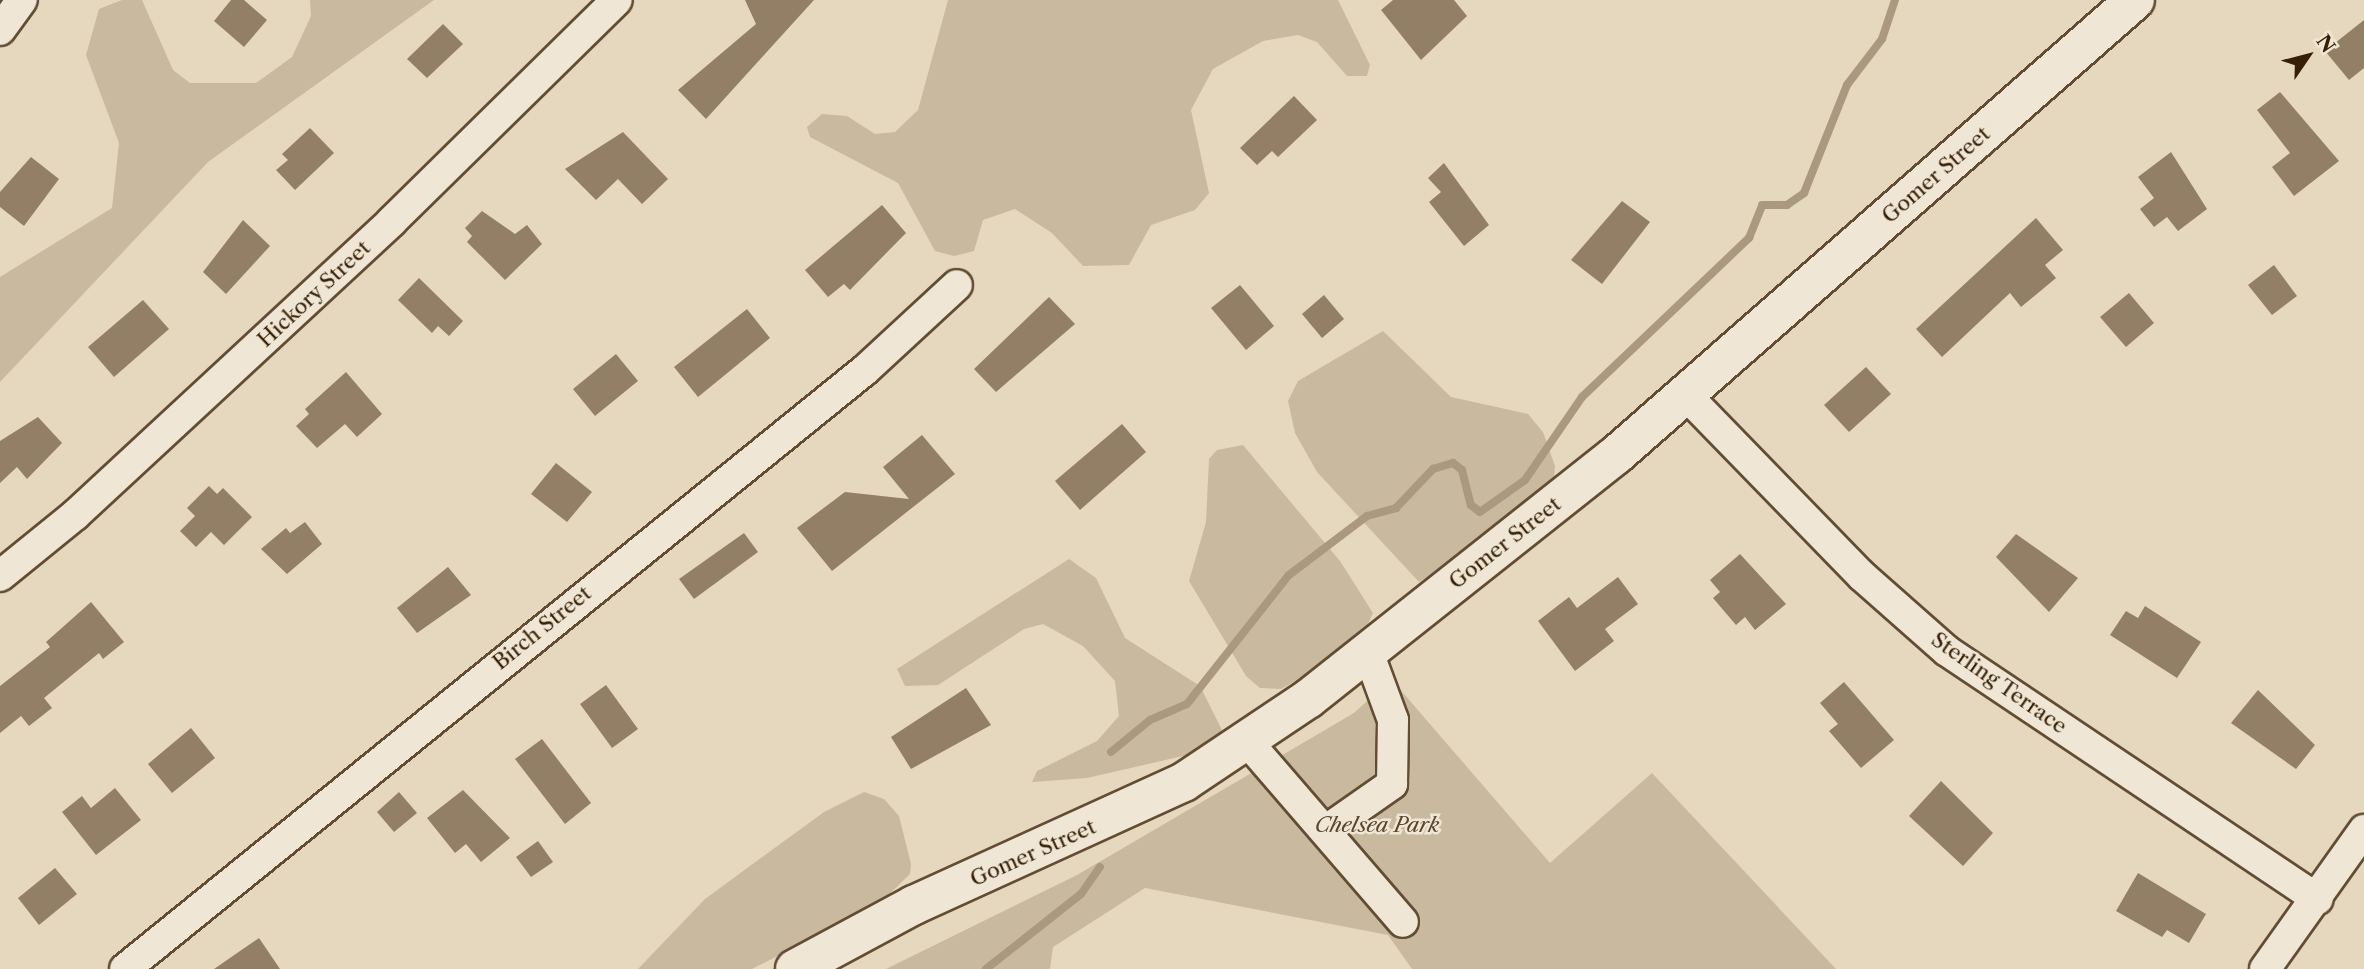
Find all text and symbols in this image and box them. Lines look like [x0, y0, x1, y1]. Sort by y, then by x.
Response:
north arrow [2273, 21, 2343, 91]
text: N [2311, 30, 2340, 57]
street label: Gomer Street [1877, 121, 1995, 229]
street label: Hickory Street [252, 235, 376, 353]
street label: Gomer Street [1444, 491, 1566, 595]
street label: Birch Street [488, 581, 596, 675]
street label: Sterling Terrace [1926, 627, 2072, 739]
park label: Chelsea Park [1315, 812, 1439, 838]
street label: Gomer Street [966, 814, 1100, 892]

